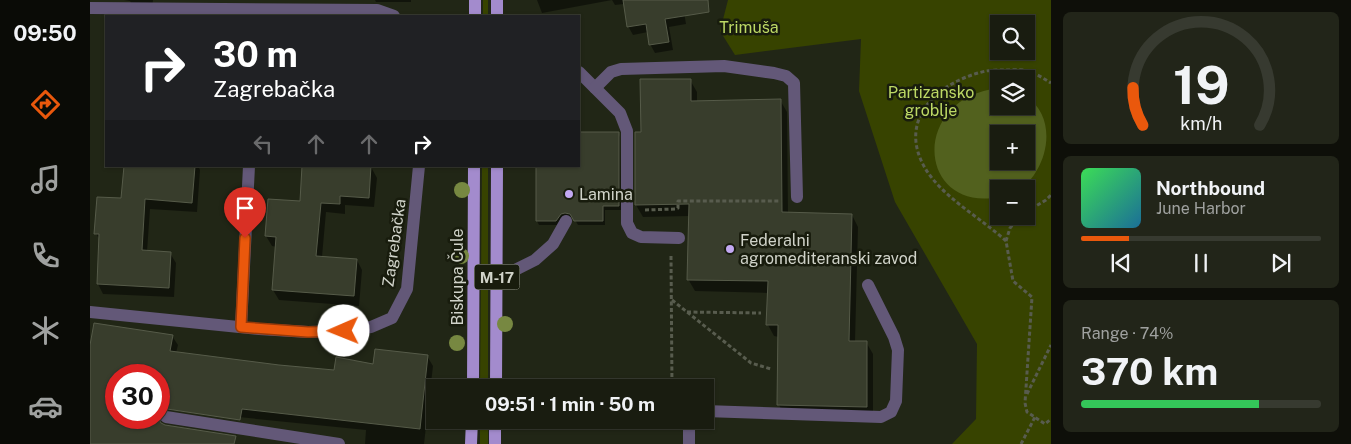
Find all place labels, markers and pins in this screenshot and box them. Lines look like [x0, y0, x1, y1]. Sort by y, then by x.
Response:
place label: Lamina [579, 185, 633, 204]
pin [224, 187, 266, 238]
marker: Lamina [563, 188, 575, 200]
place label: Federalni agromediteranski zavod [740, 231, 917, 268]
marker: Federalni agromediteranski zavod [724, 243, 736, 255]

